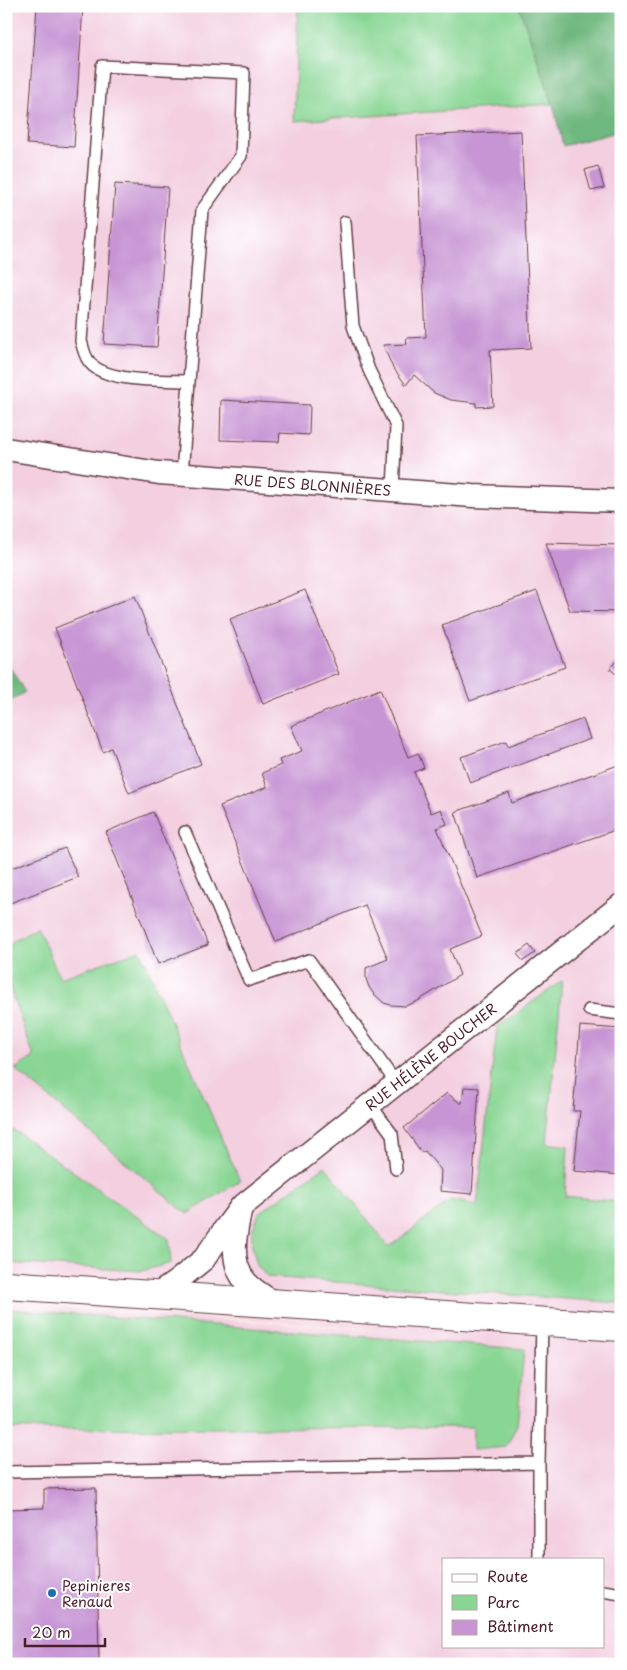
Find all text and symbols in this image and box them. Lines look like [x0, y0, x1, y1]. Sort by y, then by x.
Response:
street label: RUE DES BLONNIÈRES [233, 468, 392, 500]
street label: RUE HÉLÈNE BOUCHER [360, 998, 501, 1115]
legend [442, 1558, 604, 1648]
text: Route [487, 1564, 528, 1587]
place label: Pepinieres Renaud [62, 1575, 130, 1612]
marker: Pepinieres Renaud [46, 1587, 58, 1599]
text: Parc [487, 1590, 520, 1613]
text: Bâtiment [487, 1614, 554, 1637]
scale bar [25, 1615, 105, 1647]
text: 20 m [32, 1620, 71, 1643]

